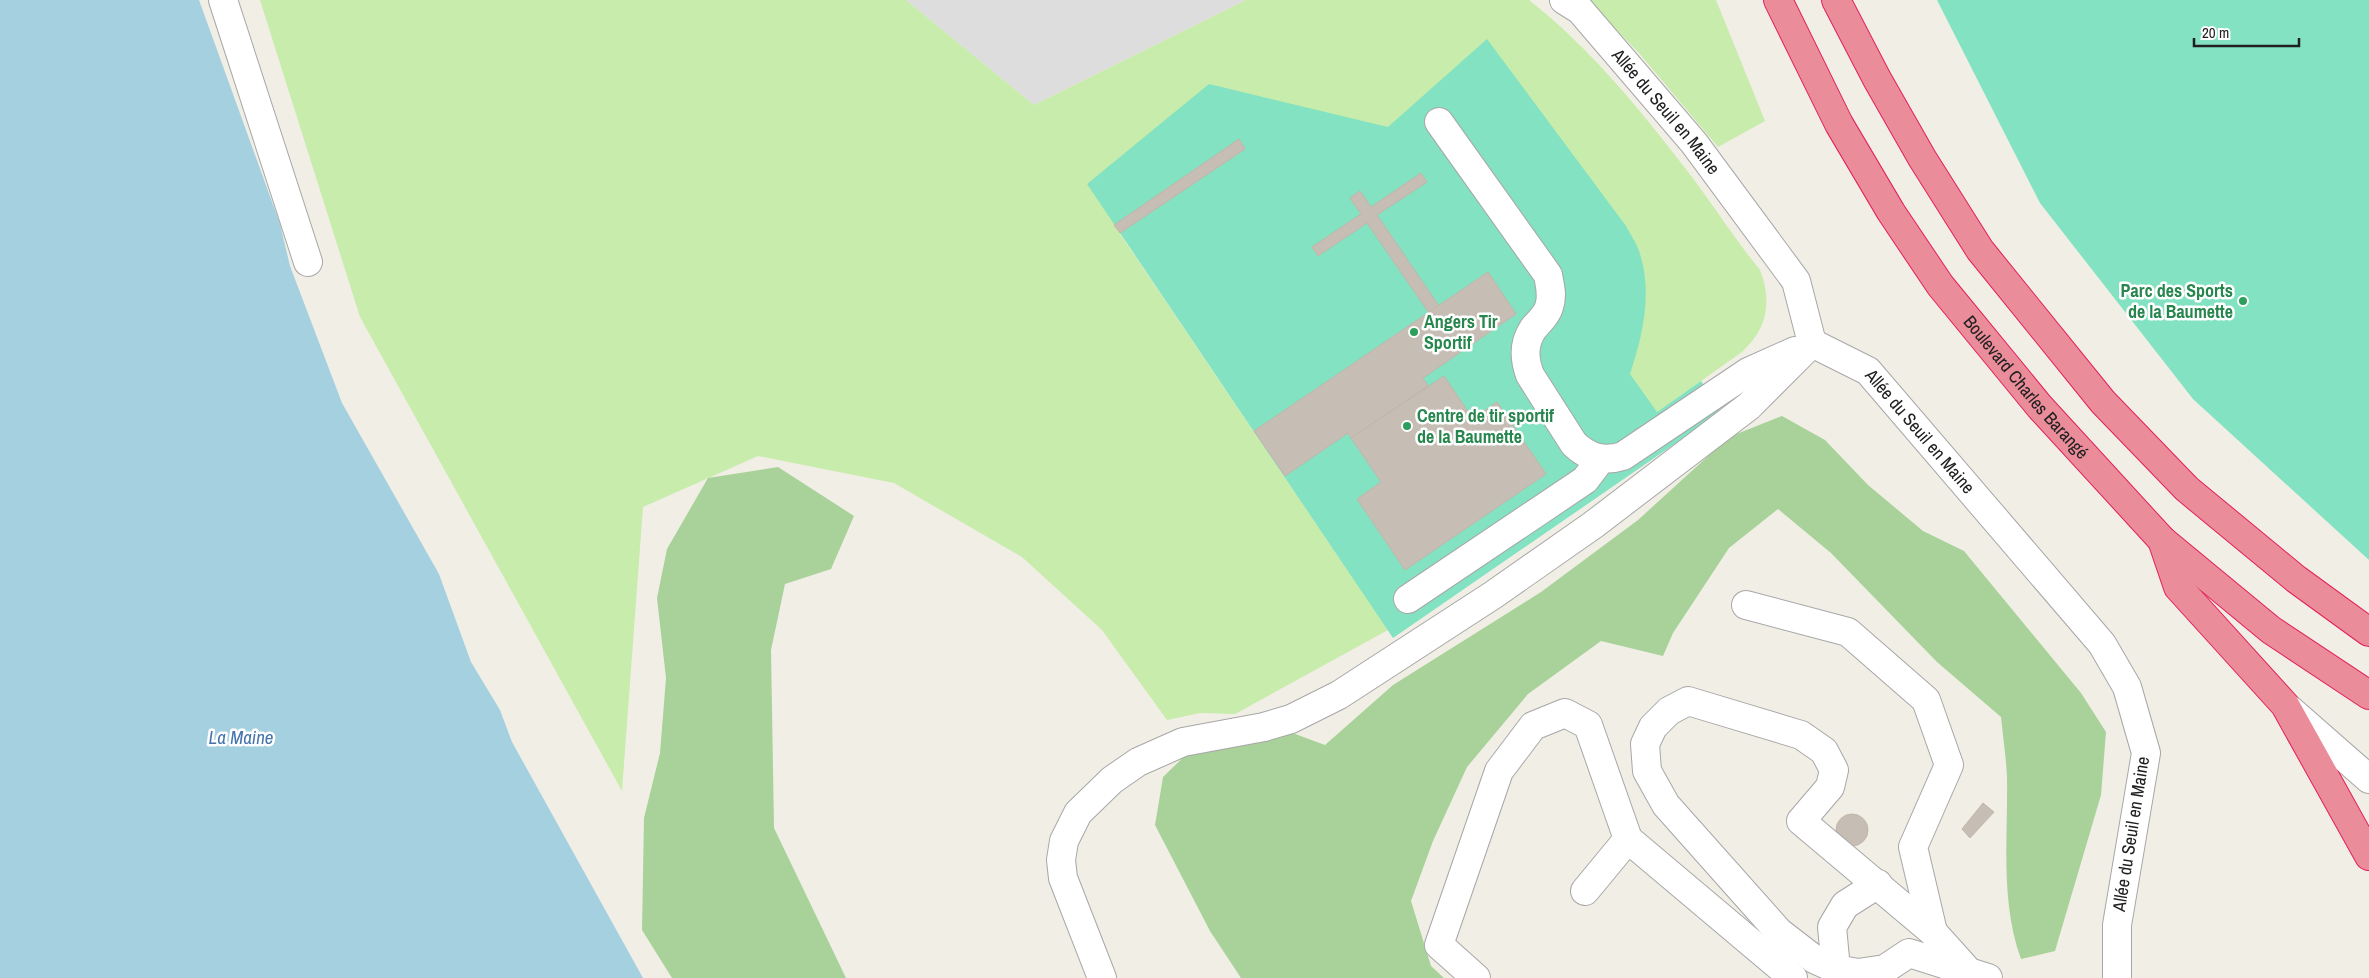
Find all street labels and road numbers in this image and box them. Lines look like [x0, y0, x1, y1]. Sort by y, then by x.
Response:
street label: Allée du Seuil en Maine [1606, 42, 1726, 179]
street label: Boulevard Charles Barangé [1958, 310, 2095, 464]
street label: Allée du Seuil en Maine [1859, 363, 1981, 499]
street label: Allée du Seuil en Maine [2106, 755, 2155, 914]

